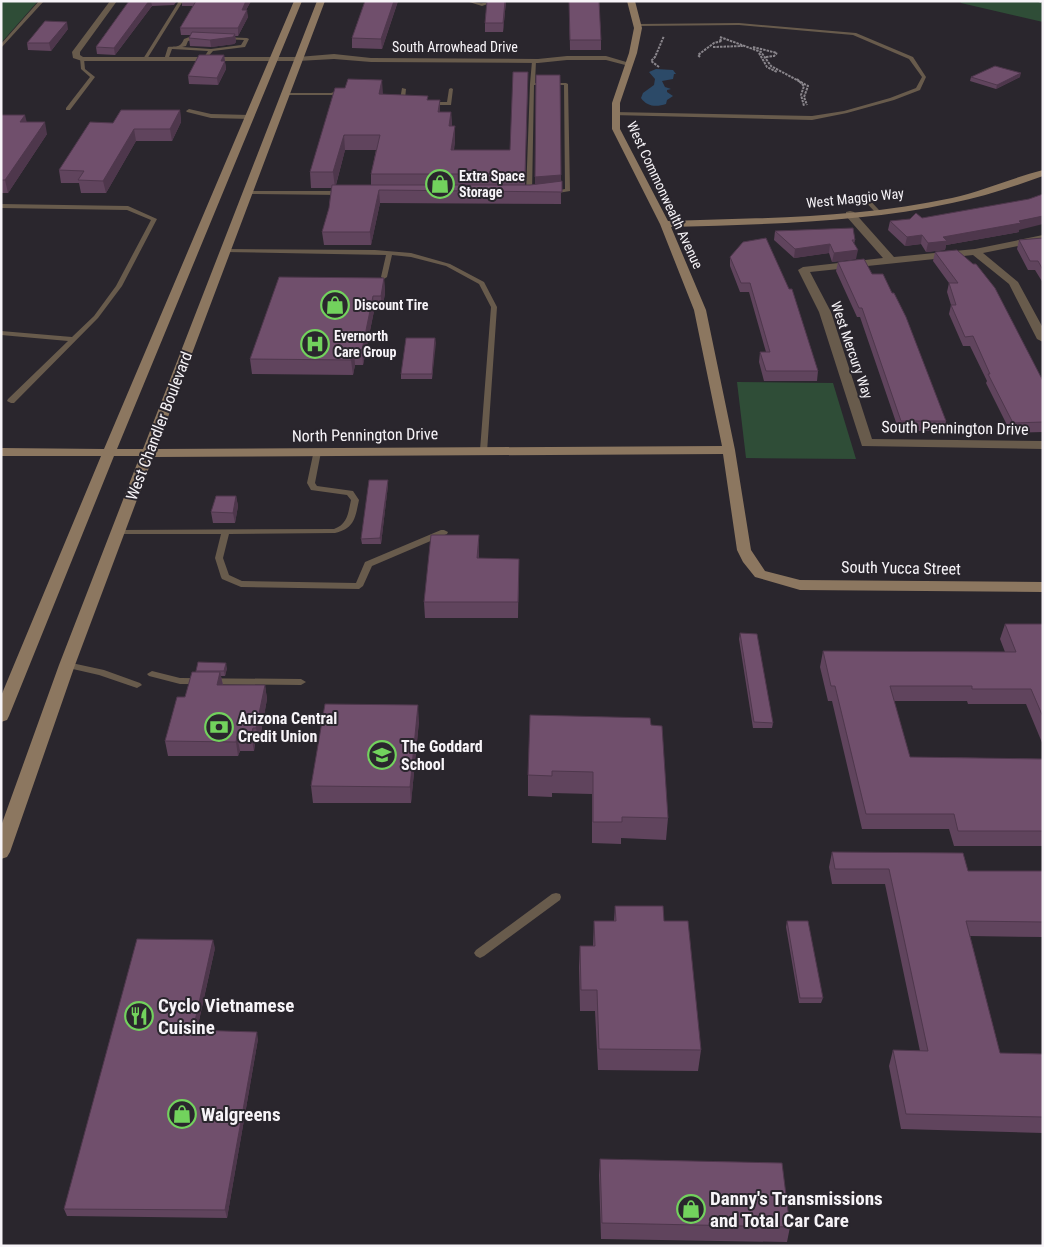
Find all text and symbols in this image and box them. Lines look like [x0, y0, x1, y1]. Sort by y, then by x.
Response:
street label: South Arrowhead Drive [392, 39, 518, 55]
street label: West Commonwealth Avenue [624, 119, 706, 272]
place label: Extra Space Storage [459, 168, 525, 200]
shop icon: Extra Space Storage [425, 169, 455, 199]
street label: West Maggio Way [805, 185, 905, 211]
shop icon: Discount Tire [320, 290, 350, 320]
place label: Discount Tire [354, 297, 429, 313]
street label: West Mercury Way [828, 299, 876, 401]
place label: Evernorth Care Group [334, 328, 396, 360]
hospital icon: Evernorth Care Group [300, 329, 330, 359]
street label: West Chandler Boulevard [122, 349, 196, 503]
street label: South Pennington Drive [881, 417, 1029, 439]
street label: North Pennington Drive [292, 424, 438, 446]
street label: South Yucca Street [841, 557, 961, 579]
place label: Arizona Central Credit Union [238, 709, 337, 746]
bank icon: Arizona Central Credit Union [204, 712, 234, 742]
place label: The Goddard School [401, 737, 483, 774]
school or university icon: The Goddard School [367, 740, 397, 770]
place label: Cyclo Vietnamese Cuisine [158, 994, 294, 1039]
restaurant icon: Cyclo Vietnamese Cuisine [124, 1001, 154, 1031]
shop icon: Walgreens [167, 1099, 197, 1129]
place label: Walgreens [201, 1103, 281, 1126]
place label: Danny's Transmissions and Total Car Care [710, 1187, 883, 1232]
shop icon: Danny's Transmissions and Total Car Care [676, 1194, 706, 1224]

